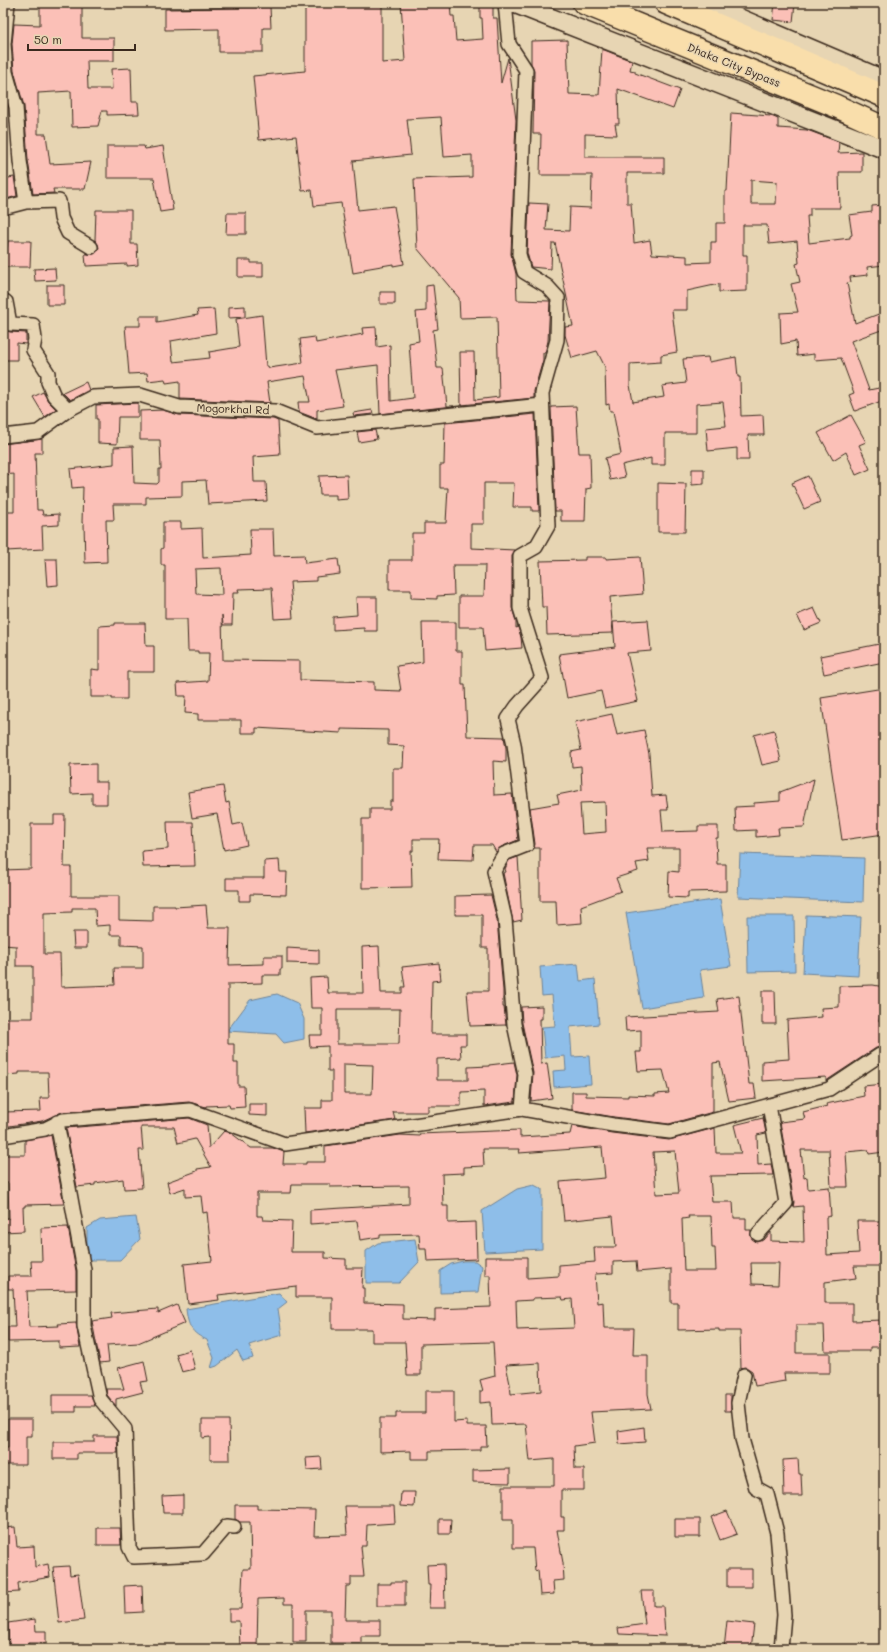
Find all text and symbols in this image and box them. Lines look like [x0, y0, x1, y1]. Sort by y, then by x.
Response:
scale bar [28, 26, 135, 52]
text: 50 m [34, 31, 62, 47]
street label: Dhaka City Bypass [685, 39, 783, 90]
street label: Mogorkhal Rd [196, 400, 270, 417]

